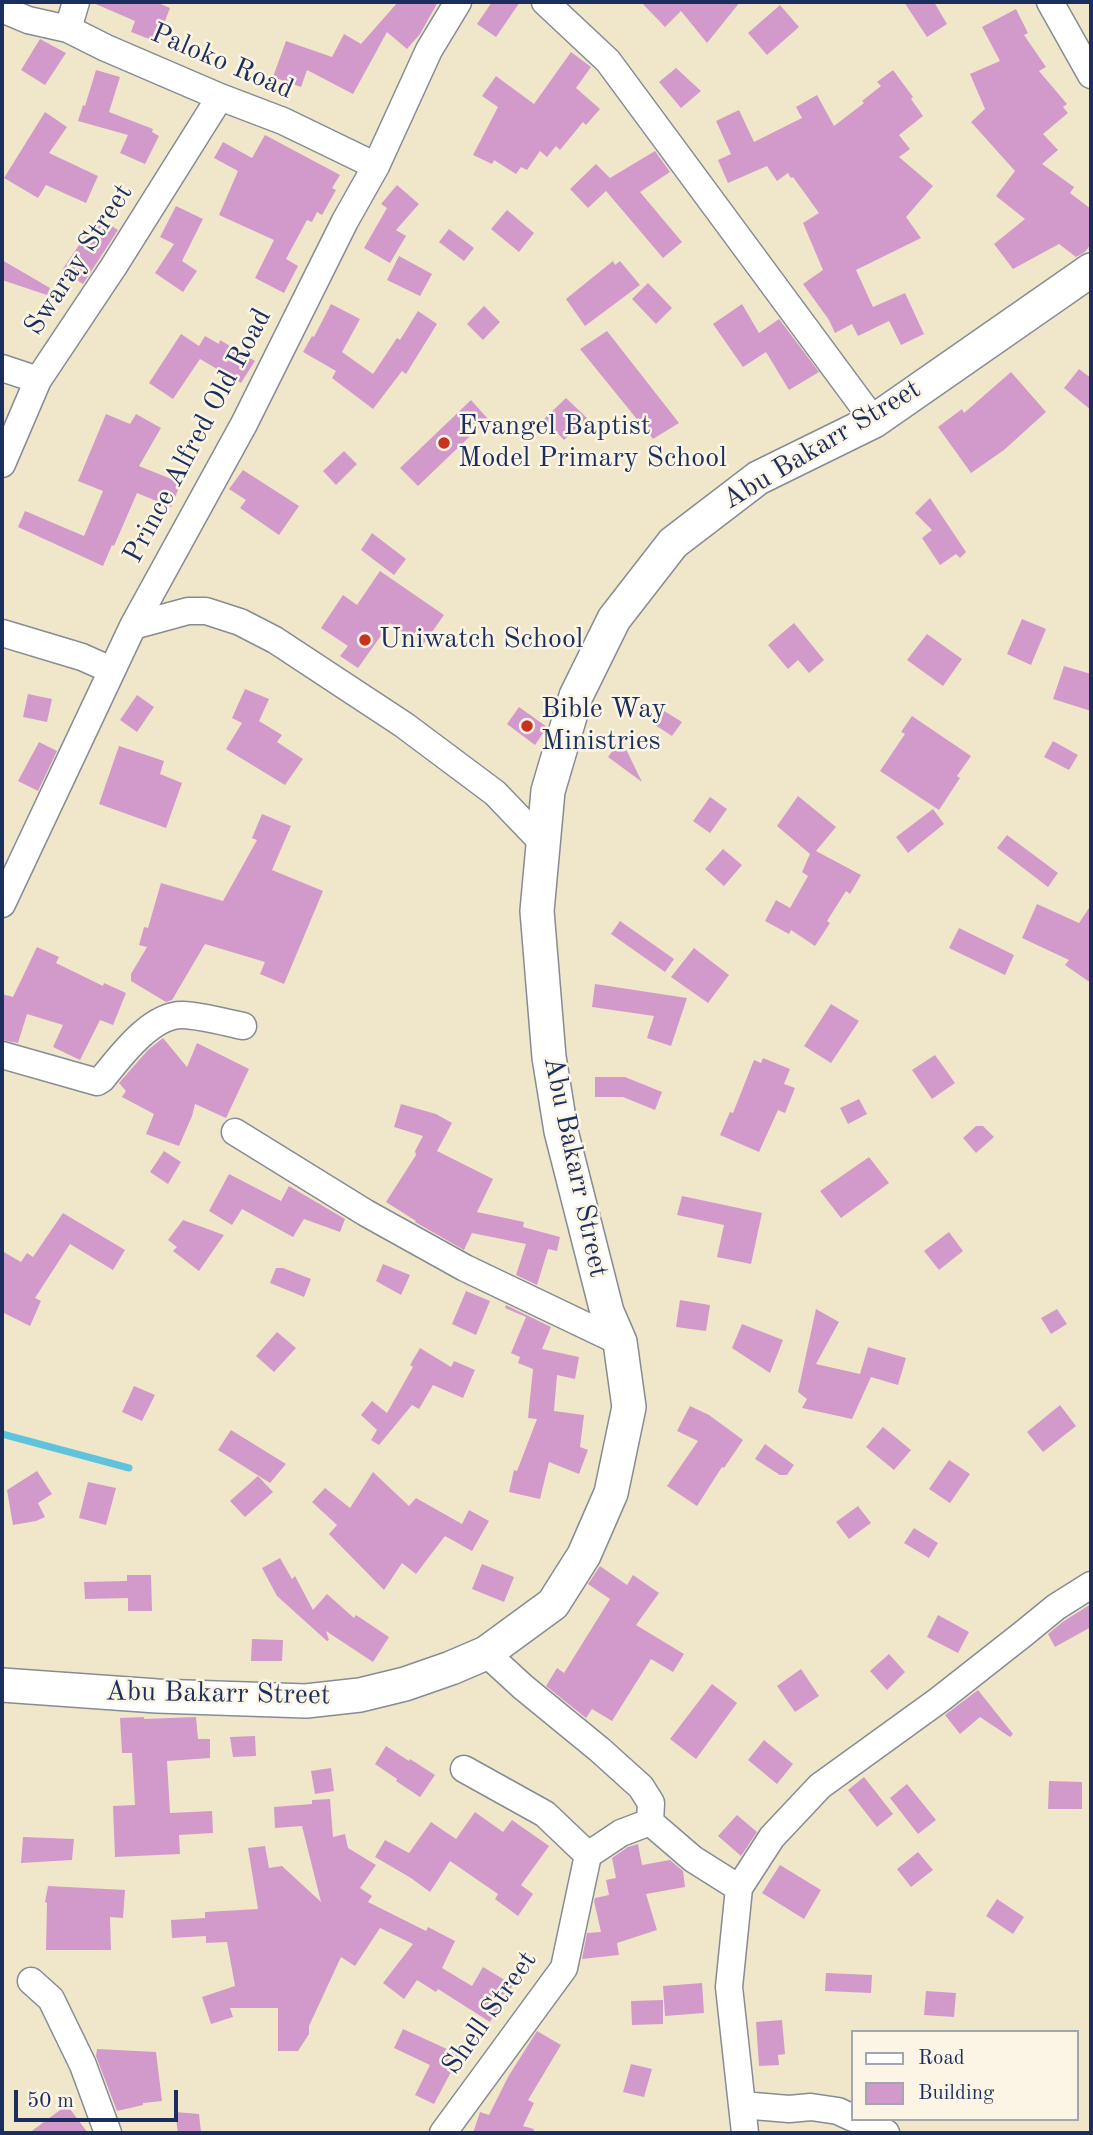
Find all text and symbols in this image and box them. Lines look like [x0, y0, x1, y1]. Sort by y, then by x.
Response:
street label: Paloko Road [146, 17, 298, 107]
street label: Swaray Street [18, 178, 140, 342]
street label: Prince Alfred Old Road [117, 303, 279, 569]
street label: Abu Bakarr Street [717, 373, 927, 517]
place label: Evangel Baptist Model Primary School [458, 410, 727, 476]
marker: Evangel Baptist Model Primary School [436, 435, 452, 451]
place label: Uniwatch School [379, 623, 583, 657]
marker: Uniwatch School [357, 632, 373, 648]
place label: Bible Way Ministries [541, 693, 666, 759]
marker: Bible Way Ministries [519, 718, 535, 734]
street label: Abu Bakarr Street [535, 1053, 615, 1281]
street label: Abu Bakarr Street [105, 1675, 331, 1713]
street label: Shell Street [435, 1945, 545, 2081]
legend [852, 2030, 1079, 2121]
text: Road [918, 2048, 965, 2069]
scale bar [18, 2076, 182, 2120]
text: Building [918, 2083, 994, 2104]
text: 50 m [27, 2091, 74, 2112]

